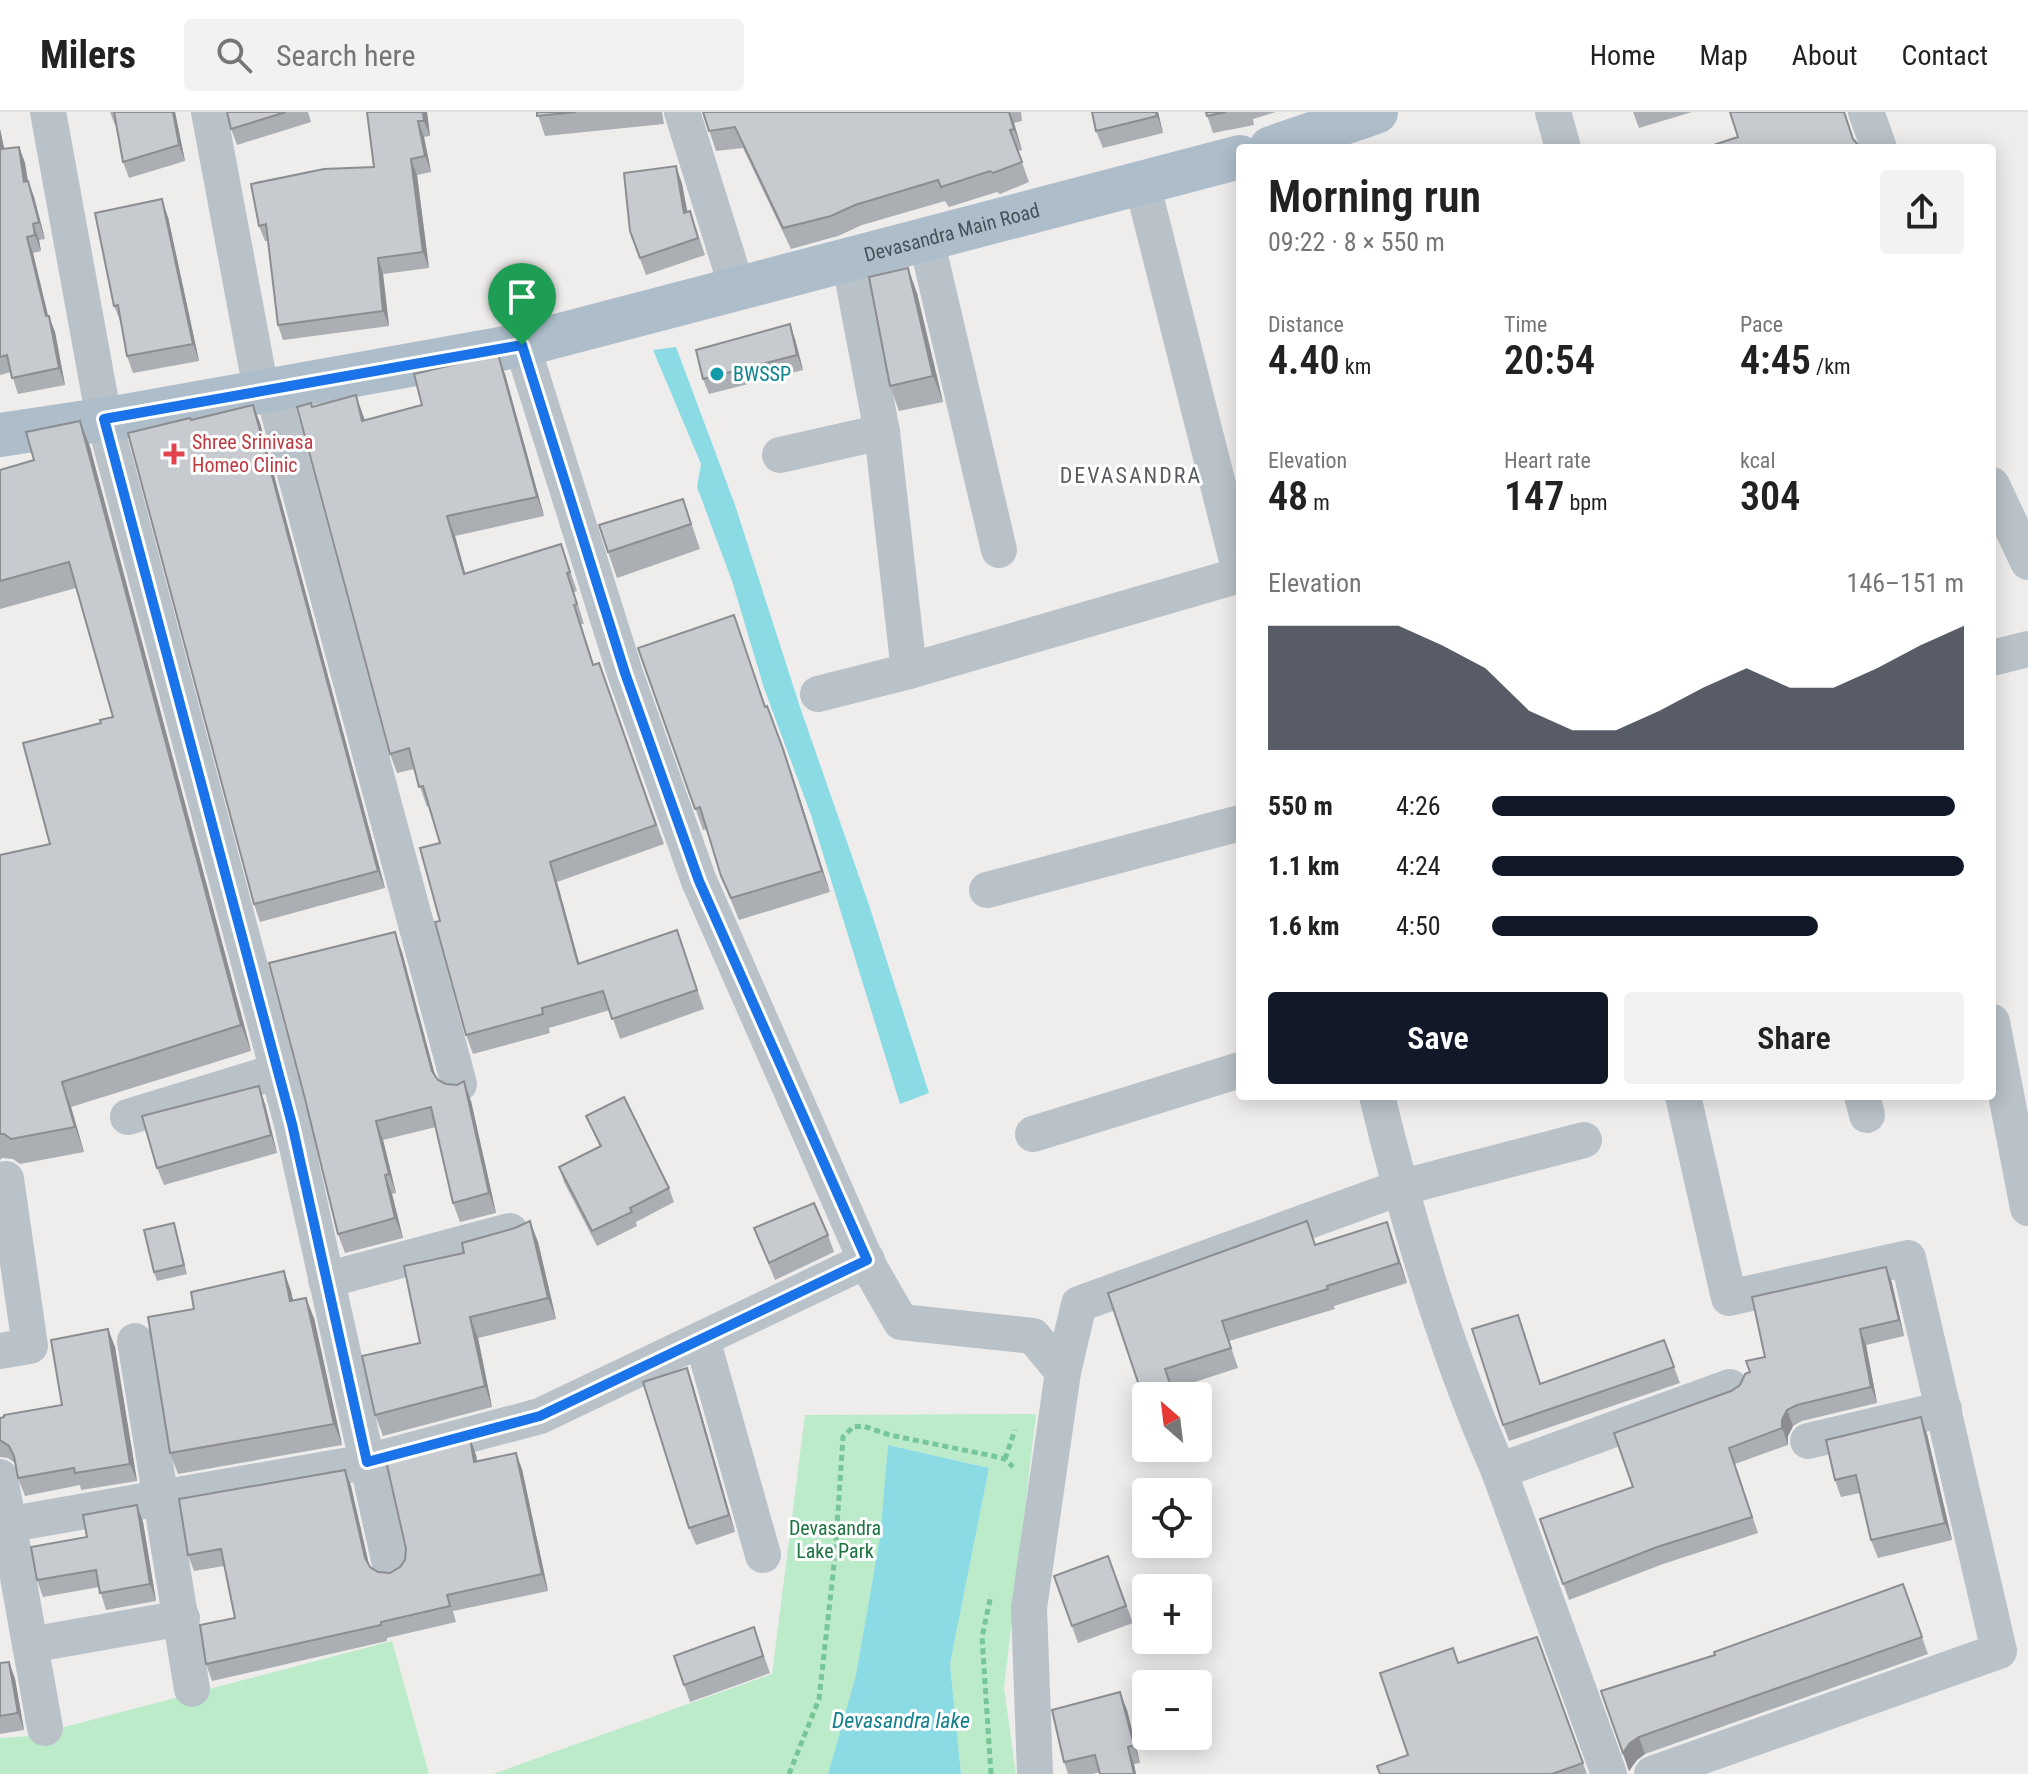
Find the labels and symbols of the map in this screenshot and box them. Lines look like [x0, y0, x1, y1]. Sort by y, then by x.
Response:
street label: Devasandra Main Road [861, 198, 1042, 267]
pin [488, 263, 556, 345]
place label: BWSSP [733, 362, 791, 386]
marker: BWSSP [708, 365, 726, 383]
place label: Shree Srinivasa Homeo Clinic [192, 430, 313, 477]
marker: Shree Srinivasa Homeo Clinic [163, 443, 185, 465]
district label: DEVASANDRA [1060, 463, 1202, 488]
north arrow [1132, 1382, 1212, 1462]
park label: Devasandra Lake Park [789, 1516, 881, 1563]
water label: Devasandra lake [832, 1708, 970, 1733]

